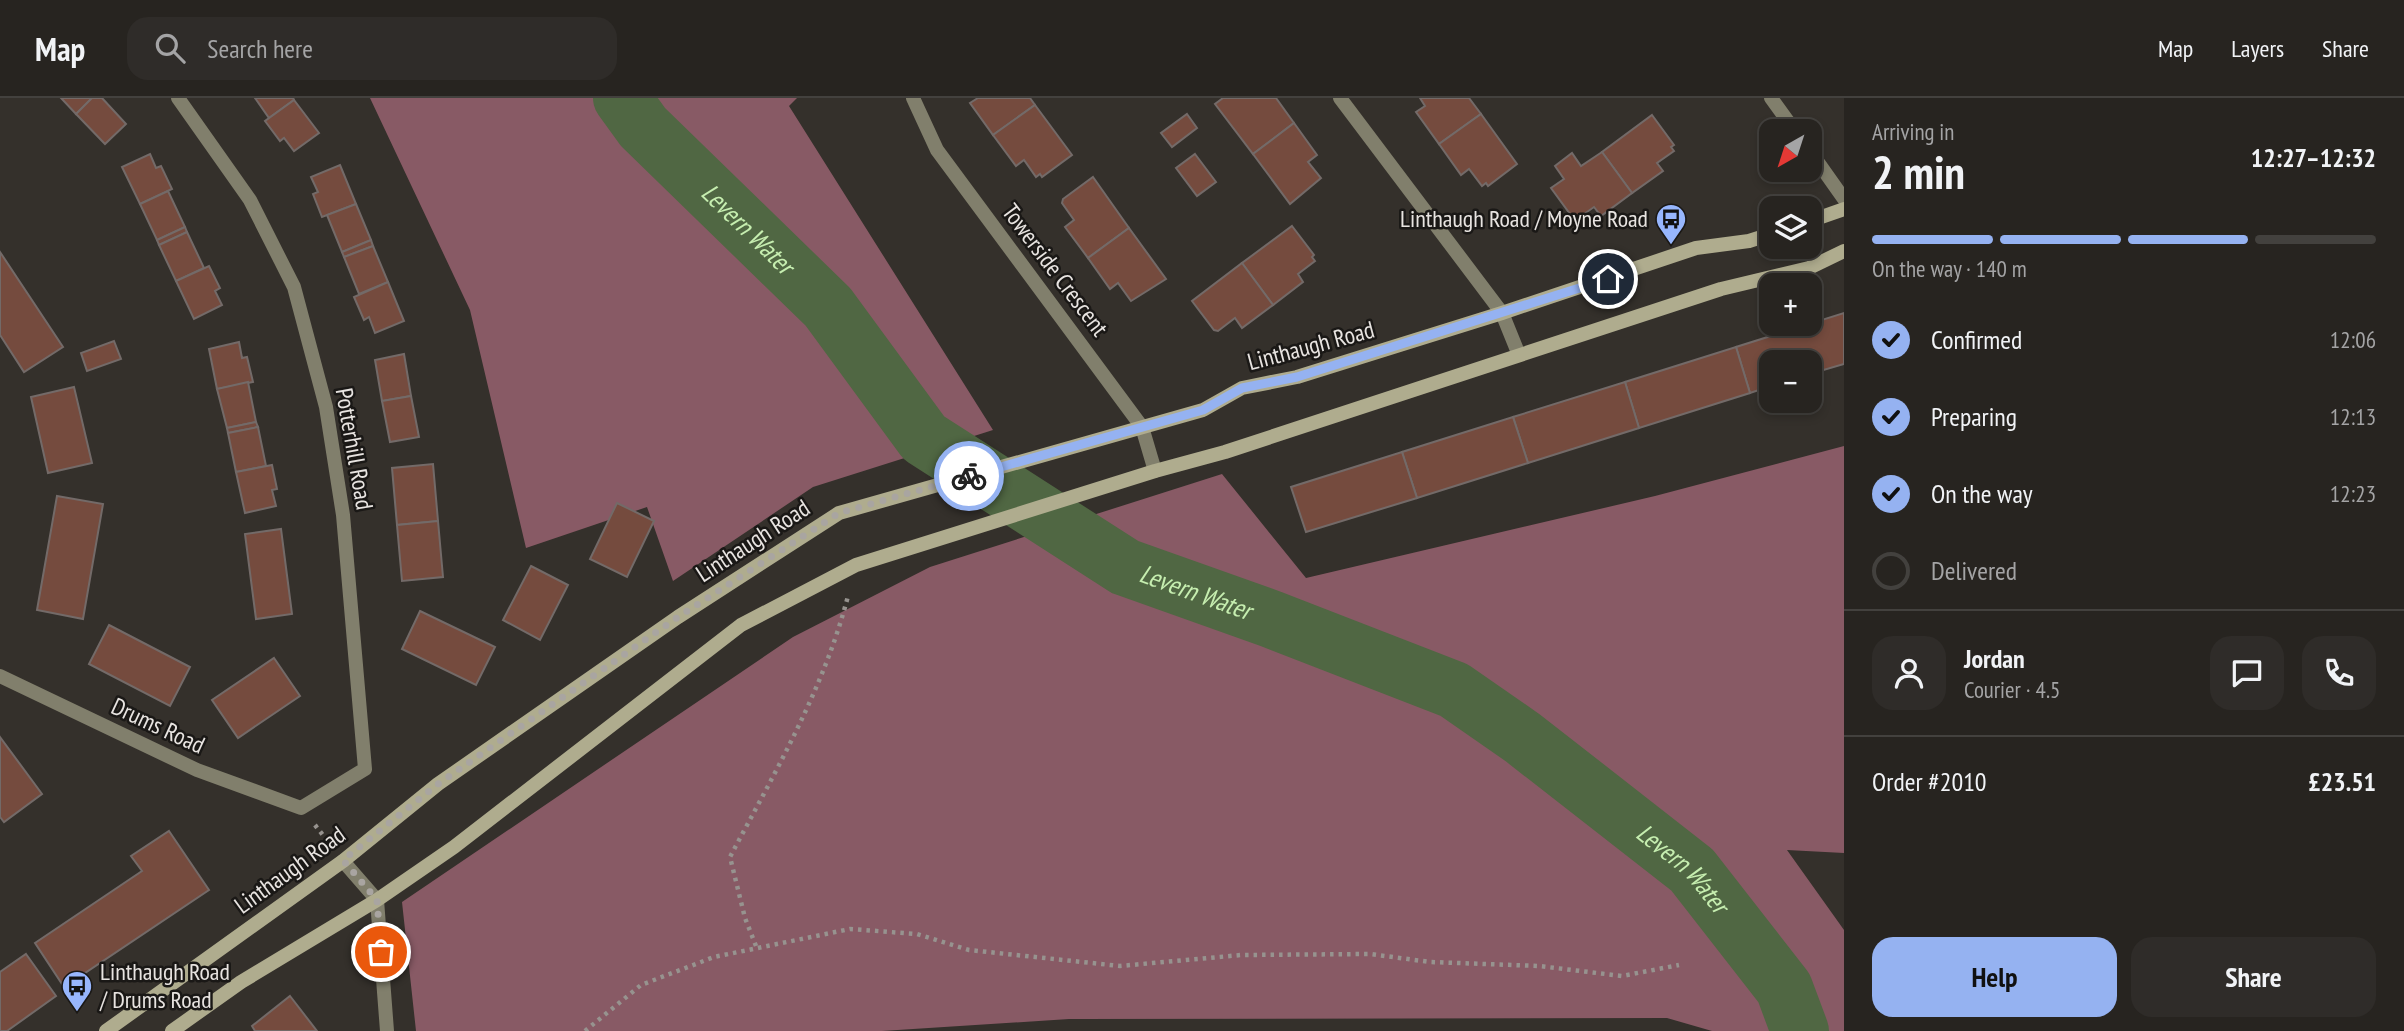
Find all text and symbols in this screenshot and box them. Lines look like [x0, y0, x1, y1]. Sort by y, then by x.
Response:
search box [127, 17, 617, 80]
text: Map [35, 27, 85, 70]
icon: search [151, 29, 189, 67]
text: Search here [207, 32, 313, 65]
text: Map [2158, 33, 2193, 64]
text: Layers [2231, 33, 2284, 64]
text: Share [2322, 33, 2369, 64]
text: Arriving in [1872, 117, 1954, 146]
north arrow [1759, 119, 1822, 182]
map controls [1759, 119, 1822, 413]
text: 12:27–12:32 [2251, 141, 2376, 174]
text: 2 min [1872, 142, 1965, 202]
water label: Levern Water [695, 176, 804, 284]
button: layers [1759, 196, 1822, 259]
street label: Towerside Crescent [995, 197, 1116, 342]
bus stop icon: Linthaugh Road / Moyne Road [1654, 202, 1688, 246]
place label: Linthaugh Road / Moyne Road [1400, 203, 1648, 234]
pin [1578, 249, 1638, 309]
text: On the way · 140 m [1872, 254, 2027, 283]
icon: home [1589, 260, 1627, 298]
button: + [1759, 273, 1822, 336]
street label: Linthaugh Road [1244, 314, 1378, 377]
icon: check [1872, 321, 1910, 359]
text: Confirmed [1931, 323, 2022, 356]
text: 12:06 [2330, 325, 2376, 354]
button: − [1759, 350, 1822, 413]
street label: Potterhill Road [329, 386, 380, 512]
icon: check [1872, 398, 1910, 436]
text: Preparing [1931, 400, 2017, 433]
text: 12:13 [2330, 402, 2376, 431]
courier [934, 441, 1004, 511]
icon: bike [950, 457, 988, 495]
icon: check [1872, 475, 1910, 513]
text: On the way [1931, 477, 2033, 510]
text: 12:23 [2330, 479, 2376, 508]
street label: Linthaugh Road [690, 492, 816, 589]
text: Delivered [1931, 554, 2017, 587]
water label: Levern Water [1135, 557, 1260, 628]
button: person [1872, 636, 1946, 710]
button: chat [2210, 636, 2284, 710]
button: phone [2302, 636, 2376, 710]
text: Jordan [1964, 642, 2025, 675]
text: Courier · 4.5 [1964, 675, 2060, 704]
street label: Drums Road [107, 691, 210, 761]
text: Order #2010 [1872, 765, 1987, 798]
text: £23.51 [2308, 765, 2376, 798]
water label: Levern Water [1630, 816, 1739, 922]
street label: Linthaugh Road [228, 819, 351, 920]
pin [351, 922, 411, 982]
icon: bag [362, 933, 400, 971]
button: Help [1872, 937, 2117, 1017]
button: Share [2131, 937, 2376, 1017]
place label: Linthaugh Road / Drums Road [99, 956, 230, 1015]
bus stop icon: Linthaugh Road / Drums Road [60, 969, 94, 1013]

